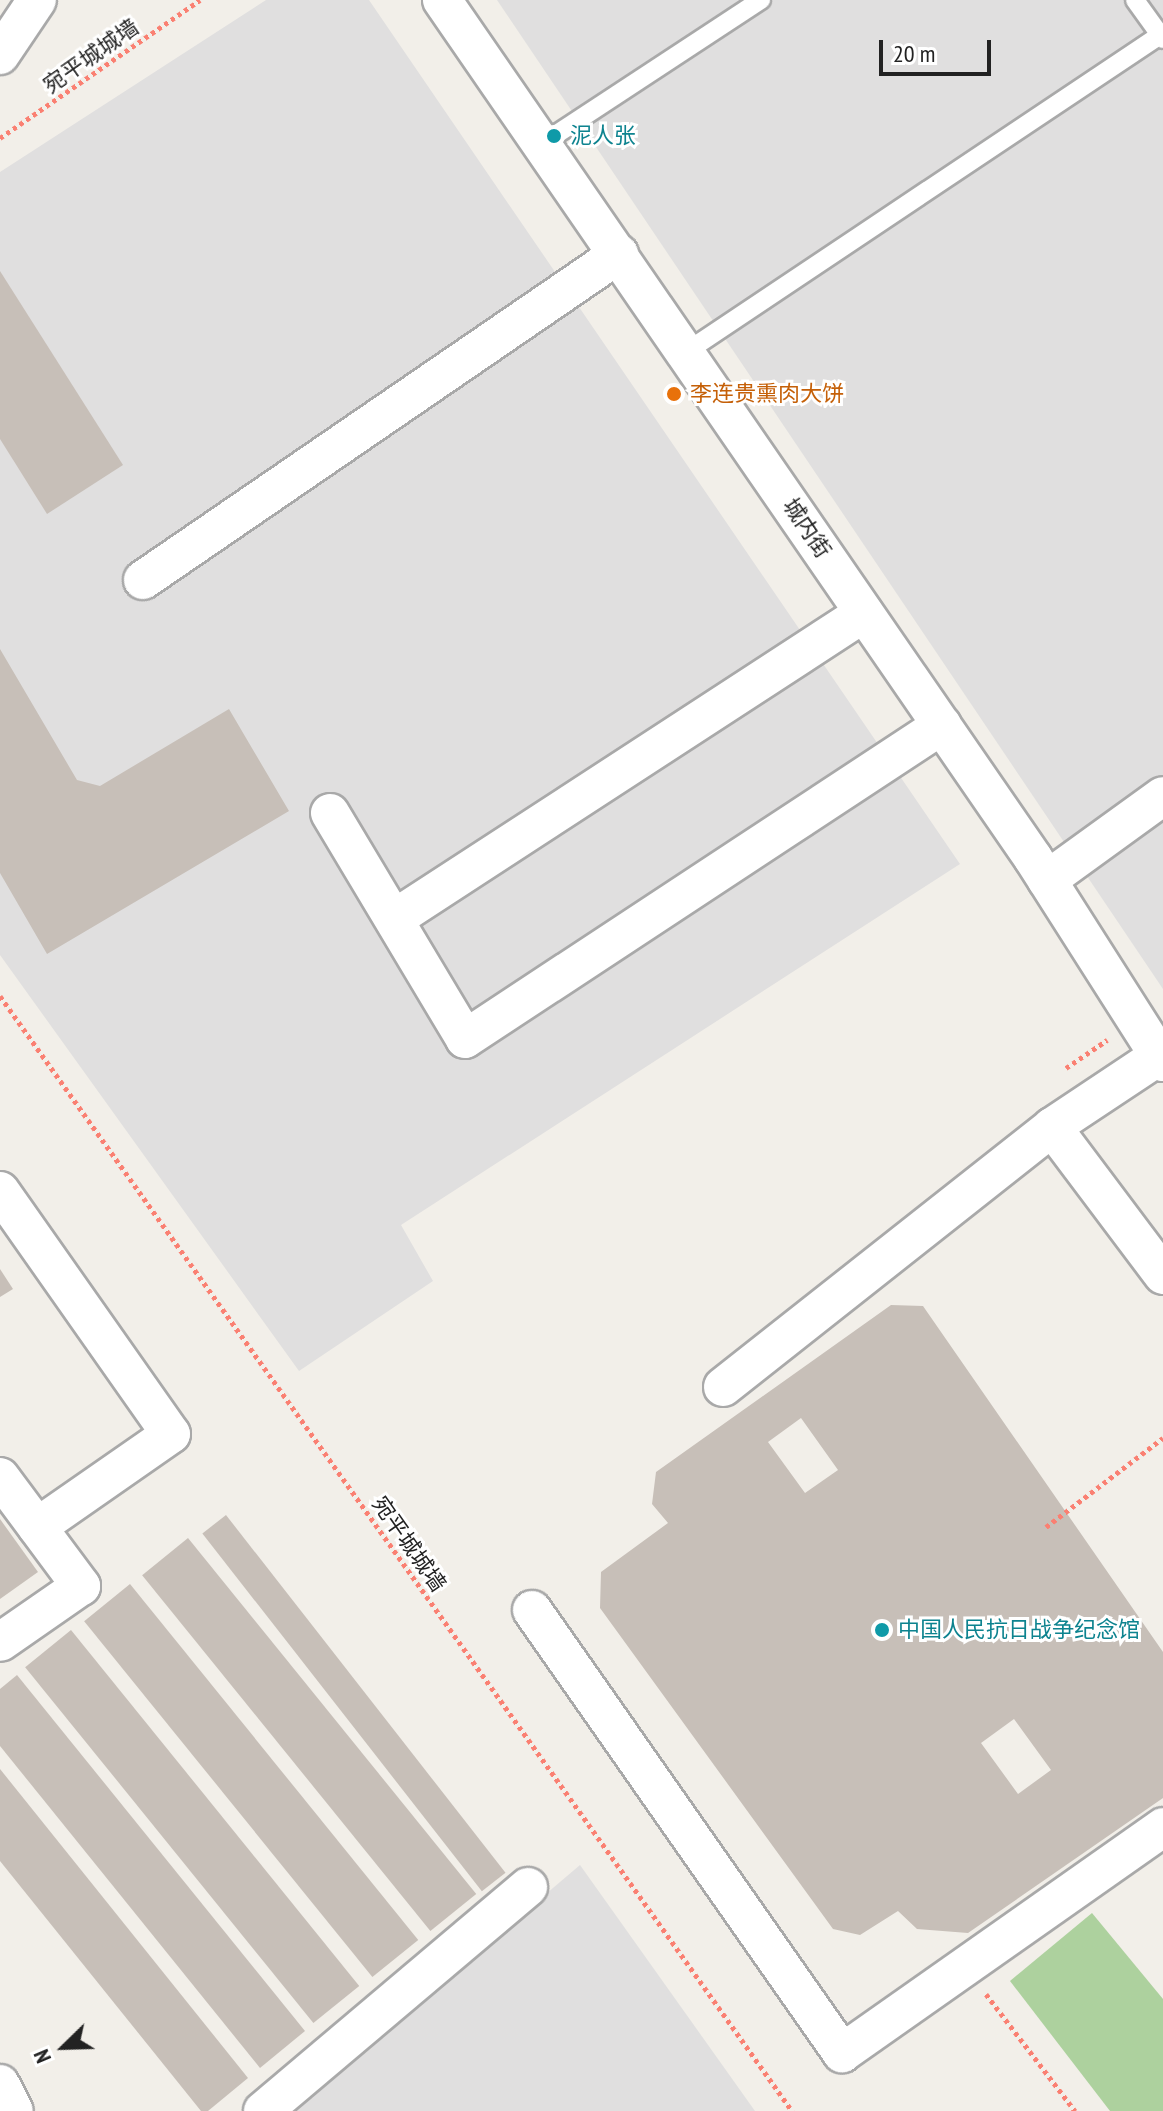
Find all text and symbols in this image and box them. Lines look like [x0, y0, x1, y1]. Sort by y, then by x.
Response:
street label: 宛平城城墙 [38, 14, 144, 98]
scale bar [883, 24, 995, 74]
text: 20 m [893, 38, 935, 69]
place label: 泥人张 [570, 123, 636, 149]
marker: 泥人张 [545, 127, 563, 145]
place label: 李连贵熏肉大饼 [690, 381, 844, 407]
marker: 李连贵熏肉大饼 [665, 385, 683, 403]
street label: 城内街 [778, 493, 836, 563]
street label: 宛平城城墙 [367, 1491, 451, 1597]
place label: 中国人民抗日战争纪念馆 [898, 1617, 1140, 1643]
marker: 中国人民抗日战争纪念馆 [873, 1621, 891, 1639]
north arrow [24, 2007, 104, 2087]
text: N [27, 2045, 57, 2067]

